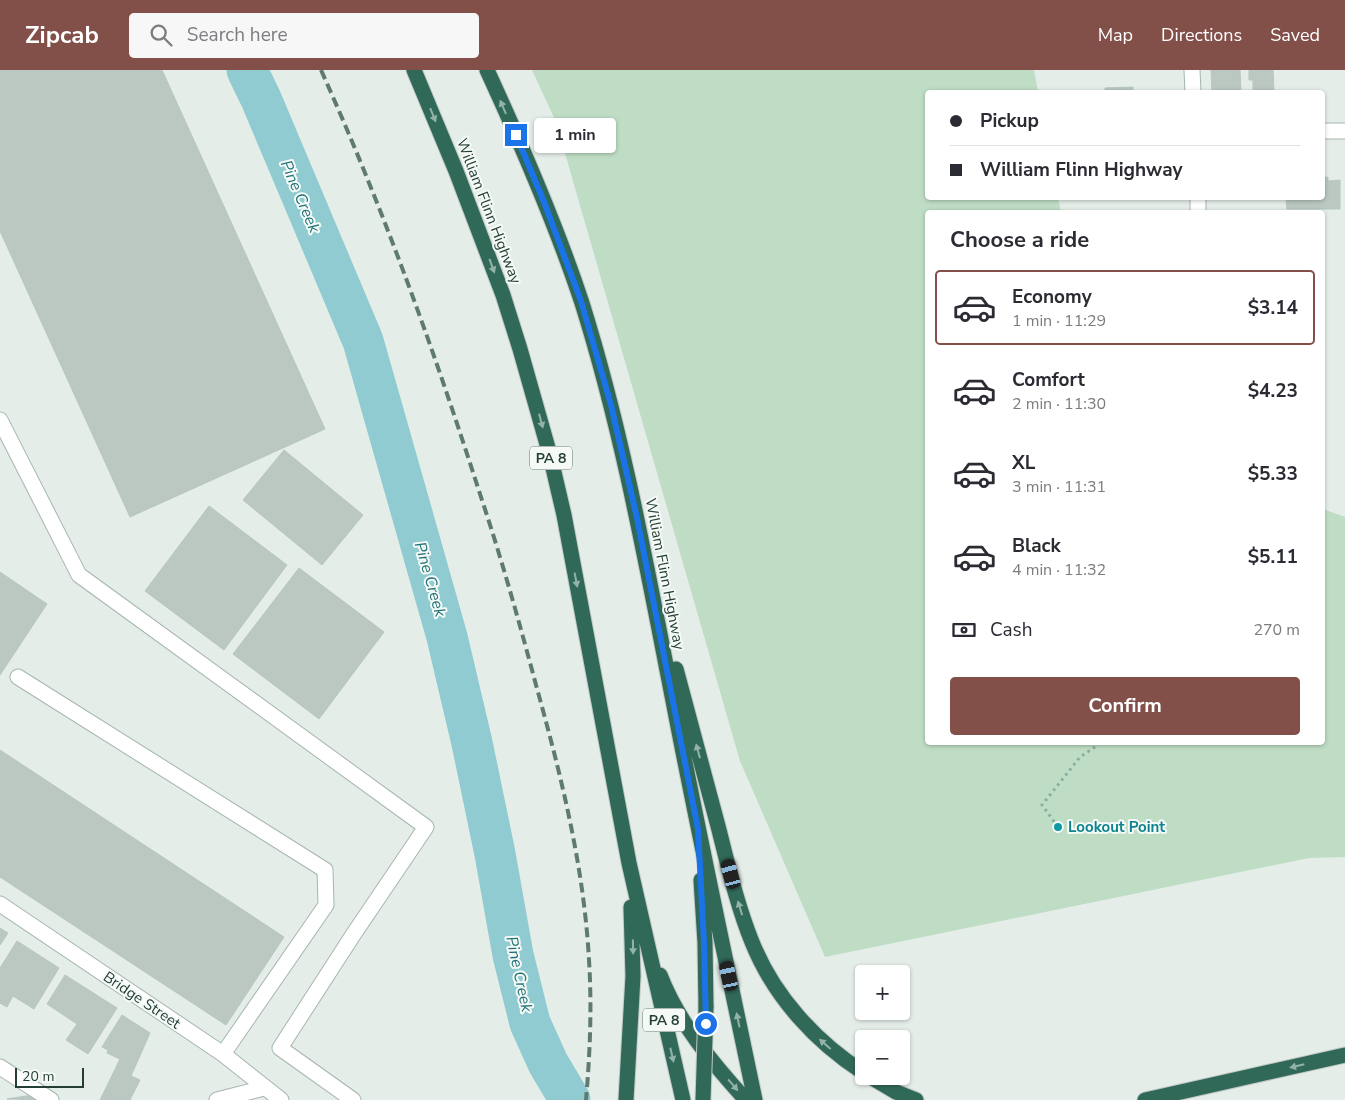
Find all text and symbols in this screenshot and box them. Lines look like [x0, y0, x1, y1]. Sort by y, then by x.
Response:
search box [129, 13, 479, 58]
text: Zipcab [25, 19, 99, 51]
icon: search [147, 21, 175, 49]
text: Search here [187, 22, 288, 48]
text: Map [1098, 23, 1133, 47]
text: Directions [1161, 23, 1242, 47]
text: Saved [1270, 23, 1320, 47]
one-way arrow [499, 100, 507, 114]
one-way arrow [429, 108, 437, 123]
text: Pickup [980, 108, 1039, 134]
callout: 1 min [534, 118, 616, 152]
route end [505, 124, 527, 146]
text: 1 min [554, 124, 596, 146]
street label: William Flinn Highway [452, 135, 526, 287]
water label: Pine Creek [275, 157, 326, 237]
text: William Flinn Highway [980, 157, 1182, 183]
text: Choose a ride [950, 225, 1089, 255]
one-way arrow [488, 259, 496, 274]
text: Economy [1012, 284, 1092, 310]
icon: car [952, 285, 997, 330]
text: $3.14 [1248, 295, 1298, 321]
text: 1 min · 11:29 [1012, 310, 1106, 332]
text: Comfort [1012, 367, 1085, 393]
icon: car [952, 368, 997, 413]
text: $4.23 [1248, 378, 1298, 404]
text: 2 min · 11:30 [1012, 393, 1106, 415]
one-way arrow [537, 414, 545, 429]
road number: PA 8 [530, 446, 572, 469]
text: XL [1012, 450, 1035, 476]
icon: car [952, 451, 997, 496]
text: $5.33 [1248, 461, 1298, 487]
text: 3 min · 11:31 [1012, 476, 1106, 498]
street label: William Flinn Highway [640, 496, 690, 652]
text: Black [1012, 533, 1061, 559]
icon: car [952, 534, 997, 579]
water label: Pine Creek [409, 539, 451, 620]
text: $5.11 [1248, 544, 1298, 570]
text: 4 min · 11:32 [1012, 559, 1106, 581]
one-way arrow [572, 572, 580, 588]
icon: cash [950, 616, 978, 644]
text: Cash [990, 617, 1032, 643]
text: 270 m [1253, 619, 1300, 641]
button: Confirm [950, 677, 1300, 735]
one-way arrow [694, 743, 702, 758]
place label: Lookout Point [1068, 817, 1165, 837]
marker: Lookout Point [1052, 821, 1064, 833]
car [719, 858, 742, 890]
one-way arrow [736, 900, 744, 915]
water label: Pine Creek [500, 934, 538, 1015]
one-way arrow [629, 939, 637, 955]
car [718, 960, 739, 992]
map controls [855, 965, 910, 1085]
button: + [855, 965, 910, 1020]
street label: Bridge Street [99, 967, 185, 1034]
road number: PA 8 [643, 1008, 685, 1032]
route start [695, 1013, 717, 1035]
one-way arrow [734, 1013, 742, 1028]
button: − [855, 1030, 910, 1085]
one-way arrow [819, 1038, 832, 1049]
one-way arrow [668, 1047, 676, 1062]
one-way arrow [1290, 1062, 1305, 1070]
scale bar [15, 1065, 84, 1088]
text: 20 m [22, 1067, 54, 1086]
one-way arrow [727, 1079, 739, 1091]

